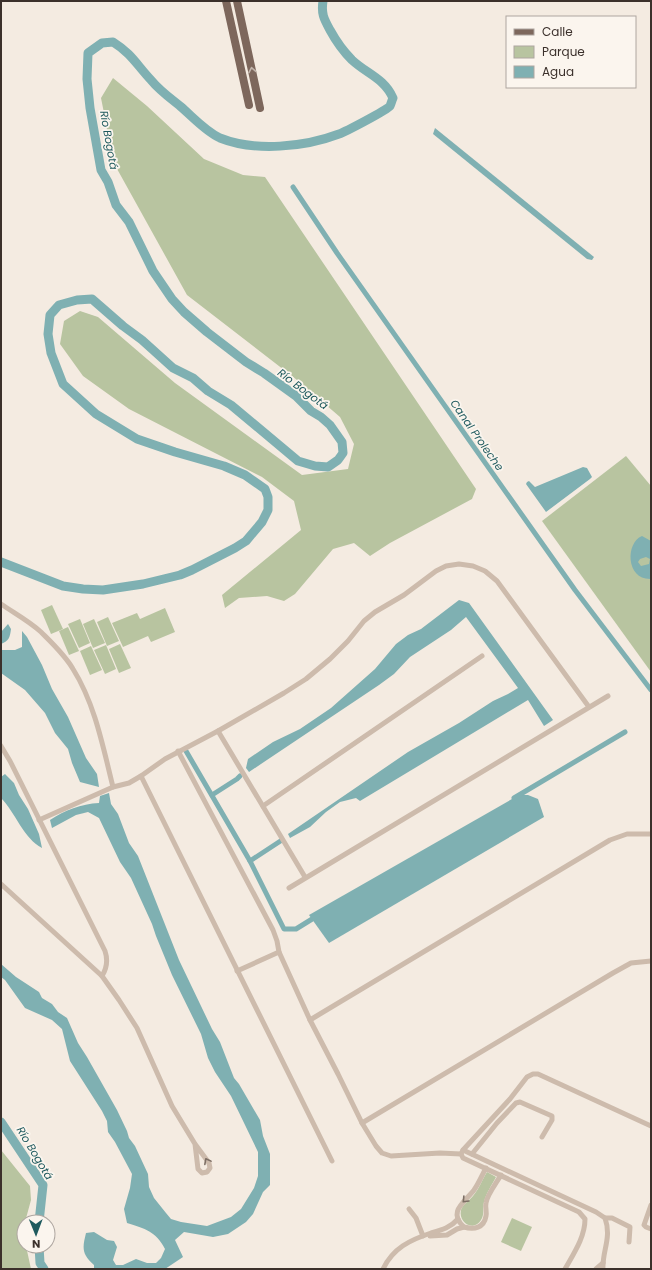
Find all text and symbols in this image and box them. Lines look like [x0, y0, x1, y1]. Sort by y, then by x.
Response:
legend [506, 16, 636, 88]
text: Calle [542, 23, 573, 40]
text: Parque [542, 43, 585, 60]
text: Agua [542, 63, 574, 80]
one-way arrow [249, 67, 257, 73]
water label: Río Bogotá [96, 109, 122, 171]
water label: Río Bogotá [274, 365, 332, 414]
water label: Canal Proleche [446, 396, 508, 474]
water label: Río Bogotá [13, 1123, 57, 1183]
one-way arrow [204, 1158, 211, 1165]
one-way arrow [462, 1195, 470, 1203]
north arrow [16, 1214, 56, 1254]
text: N [32, 1236, 40, 1252]

